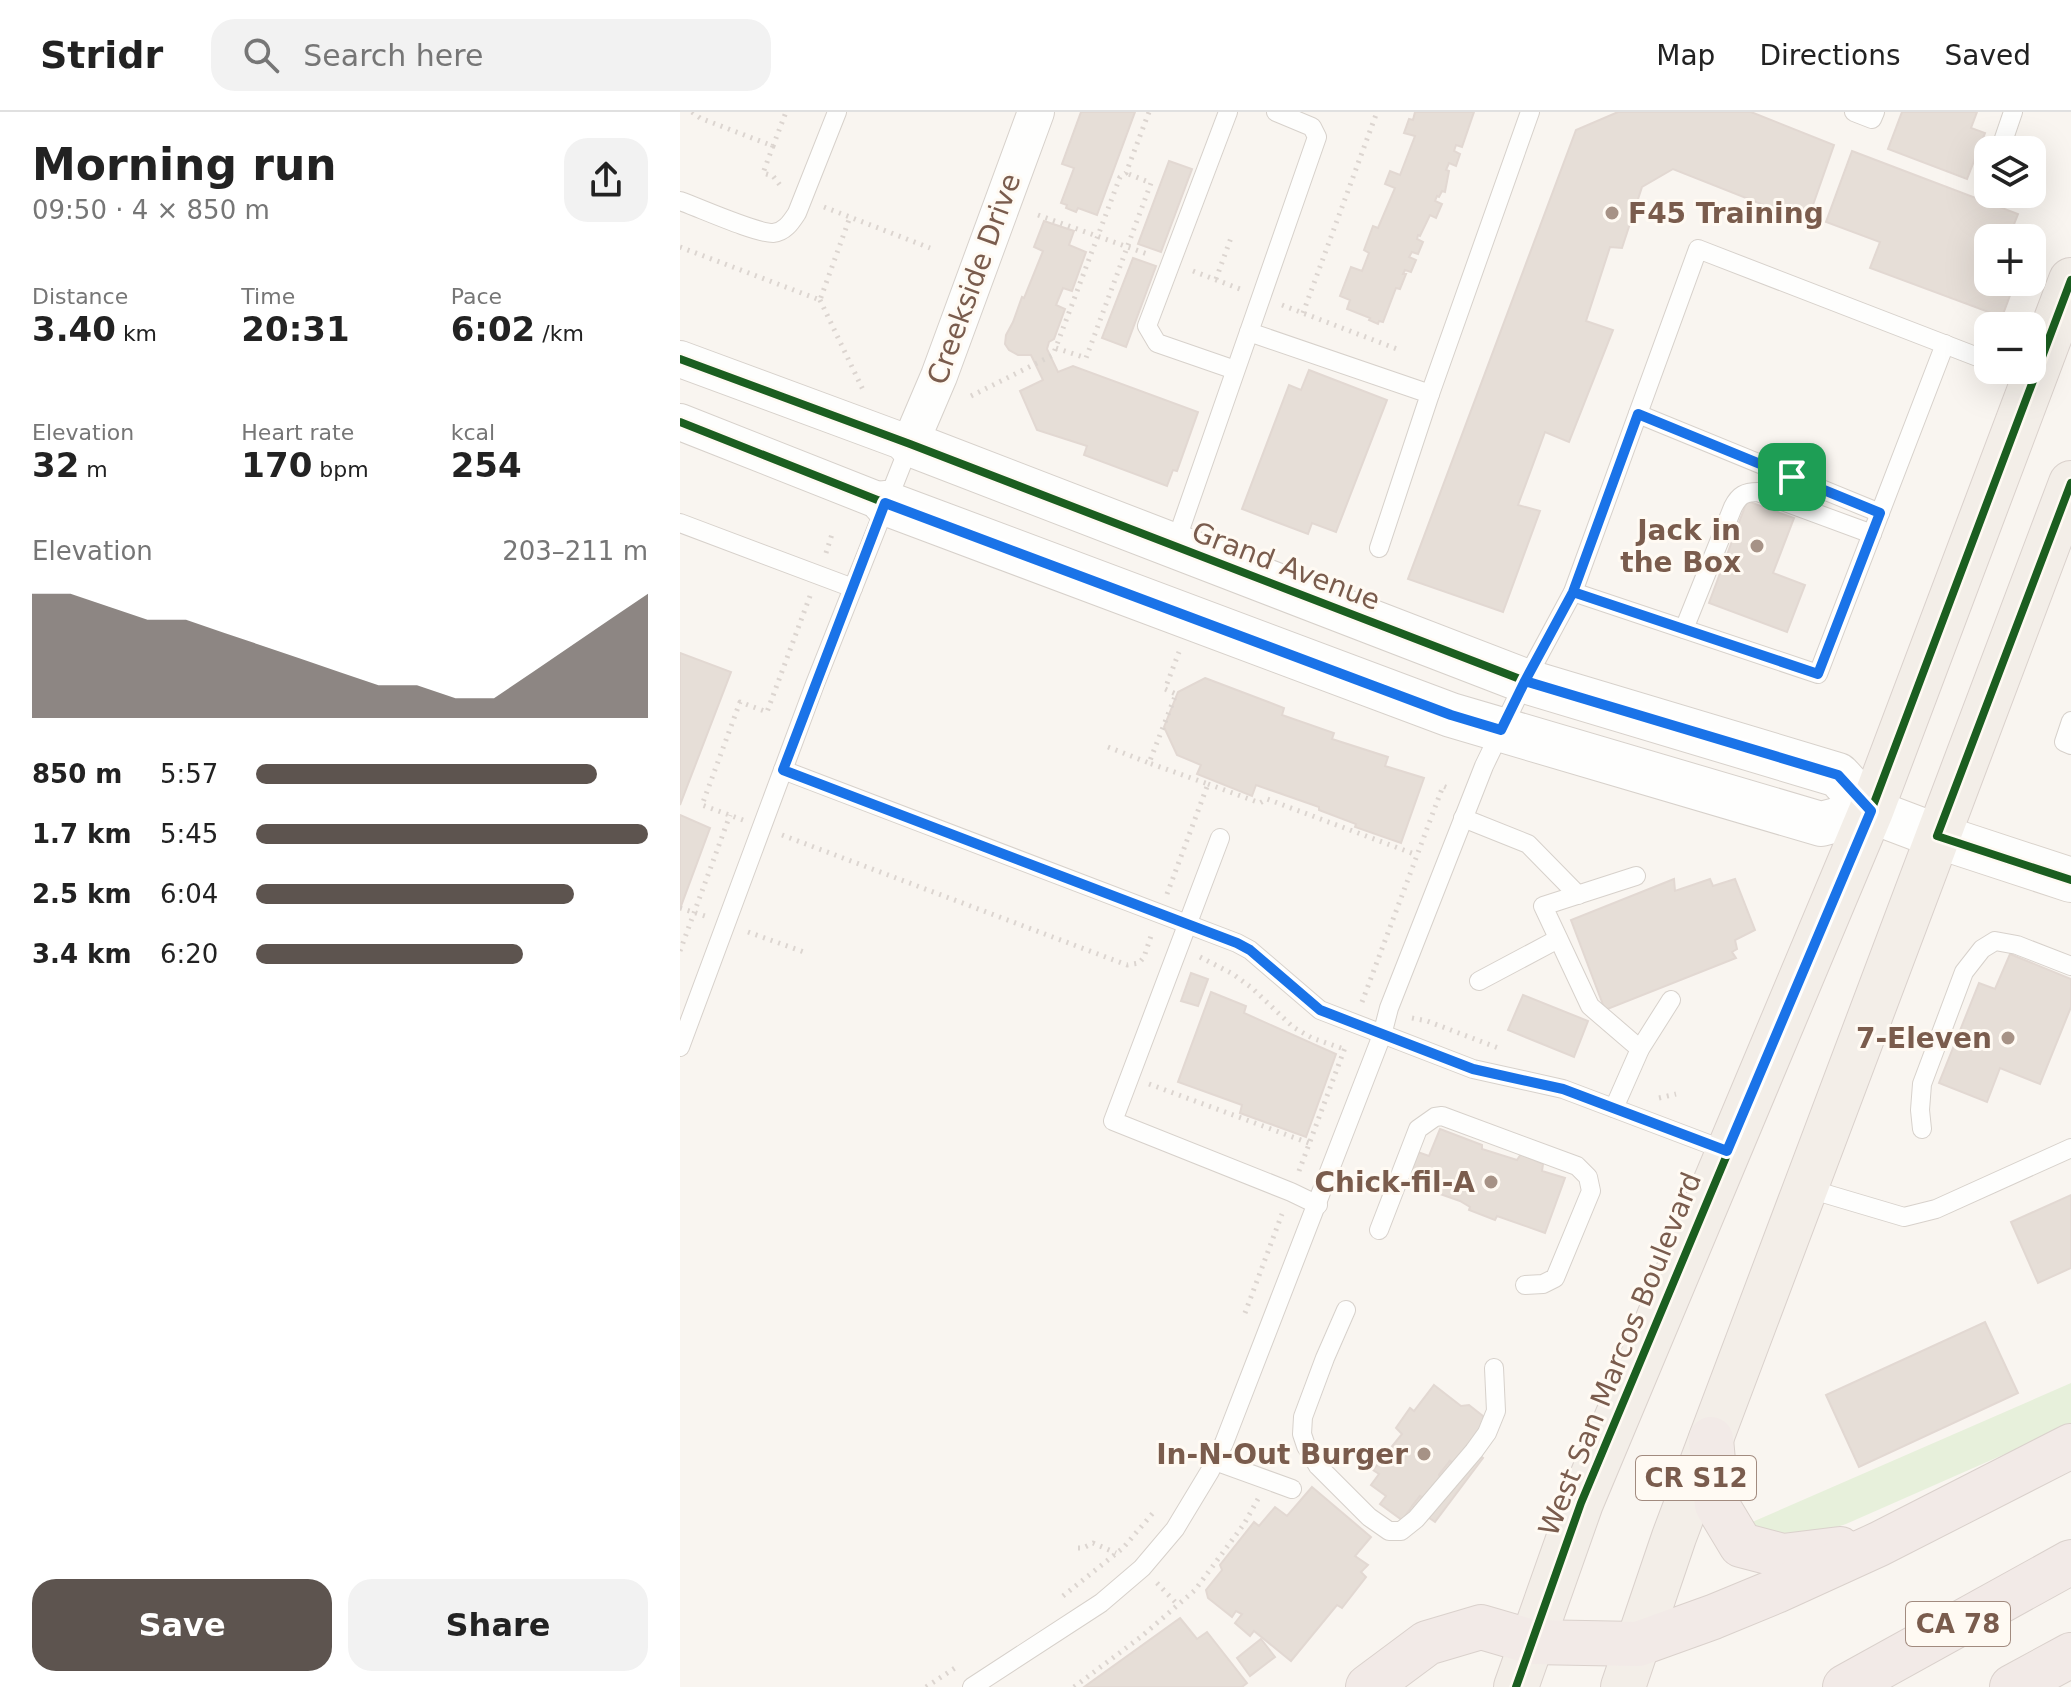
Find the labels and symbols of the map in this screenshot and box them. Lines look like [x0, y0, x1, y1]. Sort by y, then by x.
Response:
street label: Creekside Drive [921, 169, 1027, 389]
place label: F45 Training [1628, 197, 1824, 230]
marker: F45 Training [1603, 204, 1621, 222]
pin [1758, 443, 1826, 511]
place label: Jack in the Box [1620, 514, 1741, 579]
street label: Grand Avenue [1187, 515, 1385, 617]
marker: Jack in the Box [1748, 537, 1766, 555]
place label: 7-Eleven [1856, 1022, 1992, 1055]
marker: 7-Eleven [1999, 1029, 2017, 1047]
place label: Chick-fil-A [1314, 1166, 1475, 1199]
street label: West San Marcos Boulevard [1532, 1167, 1708, 1541]
marker: Chick-fil-A [1482, 1173, 1500, 1191]
place label: In-N-Out Burger [1156, 1438, 1408, 1471]
marker: In-N-Out Burger [1415, 1445, 1433, 1463]
road number: CR S12 [1636, 1456, 1756, 1500]
road number: CA 78 [1906, 1602, 2010, 1646]

